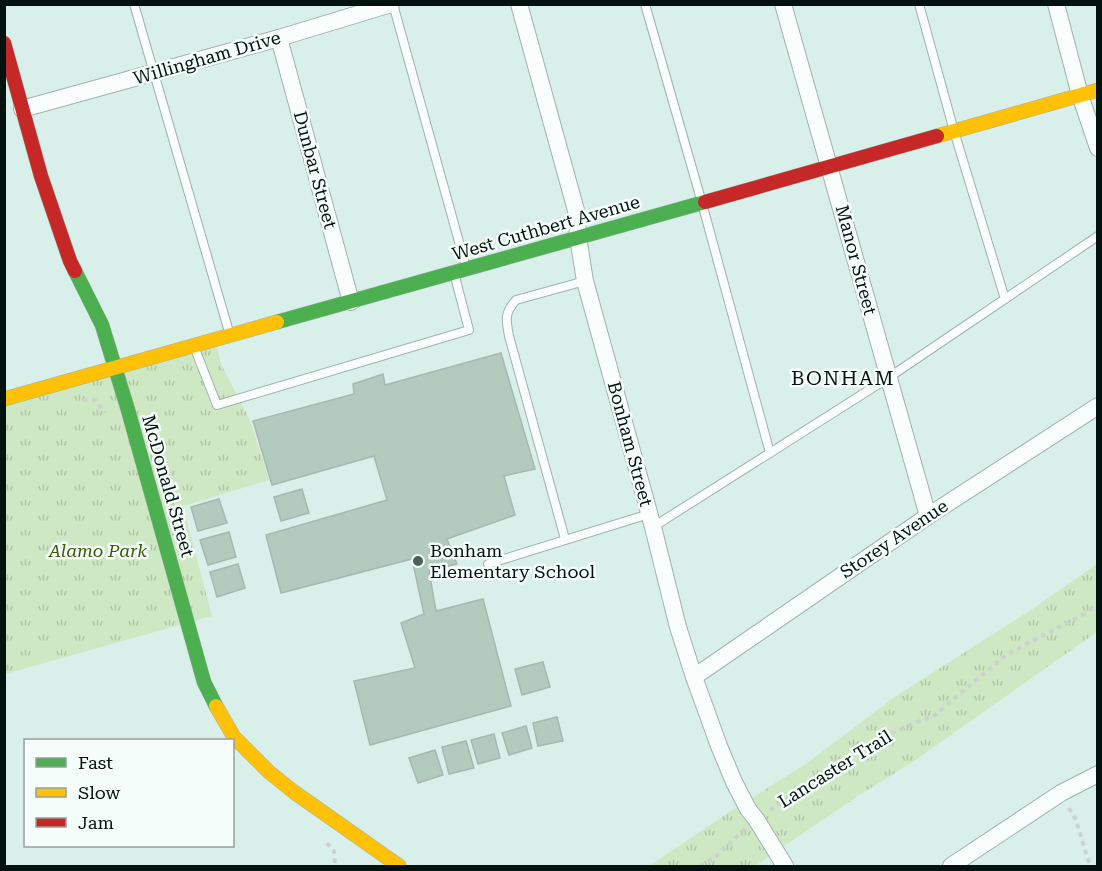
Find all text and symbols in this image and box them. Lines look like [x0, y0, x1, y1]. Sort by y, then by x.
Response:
street label: Willingham Drive [131, 26, 283, 89]
street label: Dunbar Street [290, 109, 341, 231]
street label: West Cuthbert Avenue [449, 191, 642, 264]
street label: Manor Street [832, 203, 881, 317]
district label: BONHAM [791, 366, 895, 390]
street label: Bonham Street [604, 379, 657, 509]
street label: McDonald Street [138, 412, 199, 560]
street label: Storey Avenue [836, 495, 952, 582]
park label: Alamo Park [48, 540, 147, 561]
place label: Bonham Elementary School [430, 540, 595, 582]
marker: Bonham Elementary School [411, 554, 425, 568]
street label: Lancaster Trail [774, 725, 896, 812]
legend [24, 739, 234, 847]
text: Fast [78, 752, 113, 773]
text: Slow [78, 782, 120, 803]
text: Jam [78, 812, 114, 833]

